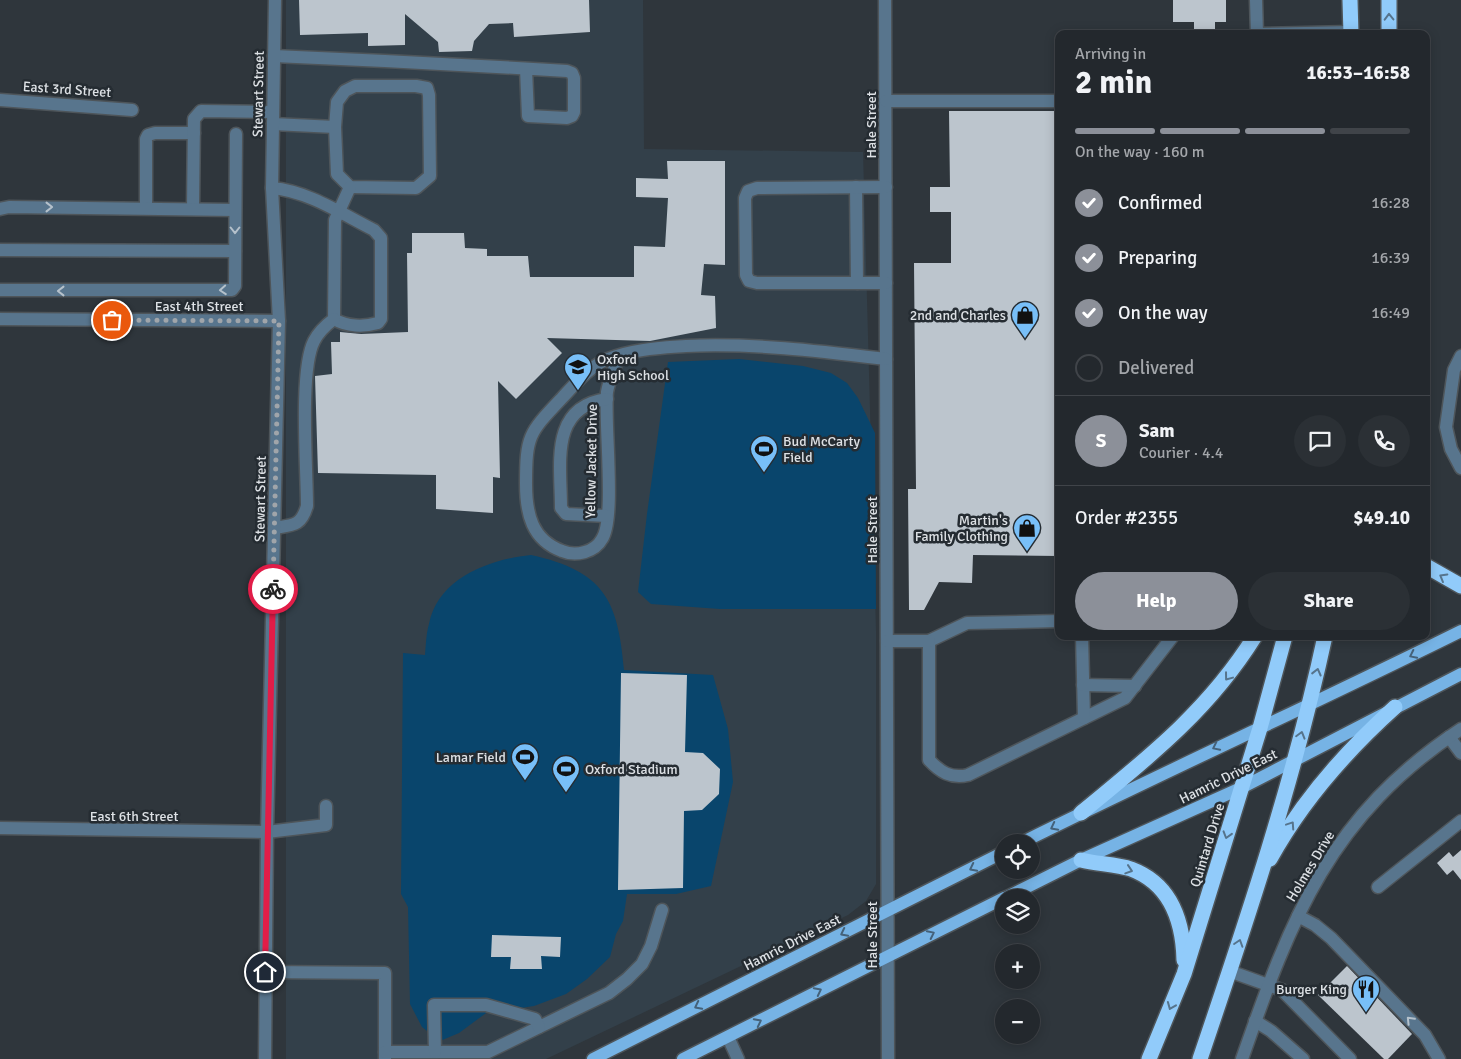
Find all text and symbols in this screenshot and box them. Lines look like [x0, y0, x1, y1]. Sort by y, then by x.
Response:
one-way arrow [1384, 13, 1394, 20]
text: Arriving in [1075, 44, 1146, 64]
street label: Stewart Street [249, 51, 268, 137]
text: 16:53–16:58 [1306, 61, 1410, 85]
text: 2 min [1075, 63, 1152, 102]
street label: East 3rd Street [22, 78, 112, 101]
street label: Hale Street [863, 91, 880, 159]
text: On the way · 160 m [1075, 142, 1205, 162]
icon: check [1075, 189, 1103, 217]
text: Confirmed [1118, 191, 1202, 215]
text: 16:28 [1371, 193, 1410, 213]
one-way arrow [45, 202, 53, 212]
one-way arrow [230, 227, 240, 235]
icon: check [1075, 244, 1103, 272]
text: Preparing [1118, 246, 1197, 270]
text: 16:39 [1371, 248, 1410, 268]
one-way arrow [219, 285, 227, 296]
one-way arrow [57, 286, 64, 296]
street label: East 4th Street [155, 298, 243, 315]
pin [91, 299, 133, 341]
icon: check [1075, 299, 1103, 327]
shop icon: 2nd and Charles [1010, 300, 1040, 339]
text: On the way [1118, 301, 1208, 325]
text: 16:49 [1371, 303, 1410, 323]
icon: bag [98, 306, 126, 334]
place label: 2nd and Charles [910, 307, 1006, 324]
place label: Oxford High School [597, 351, 669, 384]
school or university icon: Oxford High School [563, 352, 593, 391]
text: Delivered [1118, 356, 1194, 380]
street label: Yellow Jacket Drive [582, 404, 601, 518]
button: chat [1294, 415, 1346, 467]
button: phone [1358, 415, 1410, 467]
text: Sam [1139, 419, 1175, 443]
text: S [1096, 429, 1106, 453]
place label: Bud McCarty Field [783, 433, 860, 466]
sports icon: Bud McCarty Field [749, 434, 779, 473]
text: Courier · 4.4 [1139, 443, 1223, 463]
street label: Stewart Street [251, 456, 270, 542]
street label: Hale Street [864, 496, 881, 564]
text: Order #2355 [1075, 506, 1178, 530]
text: $49.10 [1353, 506, 1410, 530]
place label: Martin's Family Clothing [915, 512, 1008, 545]
shop icon: Martin's Family Clothing [1012, 513, 1042, 552]
courier [248, 564, 298, 614]
button: Help [1075, 572, 1238, 630]
button: Share [1248, 572, 1410, 630]
one-way arrow [1440, 573, 1449, 583]
icon: bike [259, 575, 287, 603]
one-way arrow [1409, 649, 1418, 659]
one-way arrow [1311, 667, 1322, 676]
one-way arrow [1225, 671, 1234, 681]
one-way arrow [1295, 731, 1305, 739]
one-way arrow [1212, 741, 1221, 752]
sports icon: Lamar Field [510, 742, 540, 781]
street label: Hamric Drive East [1176, 745, 1280, 808]
place label: Lamar Field [436, 749, 506, 766]
sports icon: Oxford Stadium [551, 754, 581, 793]
place label: Oxford Stadium [585, 761, 678, 778]
street label: Quintard Drive [1187, 801, 1228, 889]
street label: East 6th Street [90, 808, 178, 825]
one-way arrow [1050, 821, 1059, 831]
one-way arrow [1285, 822, 1295, 831]
street label: Holmes Drive [1283, 828, 1338, 905]
one-way arrow [1222, 830, 1232, 839]
map controls [995, 834, 1040, 1044]
button: locate [995, 834, 1040, 879]
one-way arrow [969, 862, 978, 872]
one-way arrow [1124, 864, 1133, 874]
button: layers [995, 889, 1040, 934]
street label: Hale Street [864, 901, 881, 969]
street label: Hamric Drive East [741, 911, 844, 974]
one-way arrow [840, 927, 849, 937]
one-way arrow [926, 930, 935, 940]
one-way arrow [1233, 939, 1243, 947]
button: + [995, 944, 1040, 989]
pin [244, 951, 286, 993]
icon: home [251, 958, 279, 986]
restaurant icon: Burger King [1351, 974, 1381, 1013]
place label: Burger King [1276, 981, 1347, 998]
one-way arrow [813, 987, 822, 997]
button: − [995, 999, 1040, 1044]
one-way arrow [695, 1000, 704, 1010]
one-way arrow [1166, 1001, 1177, 1010]
one-way arrow [1407, 1017, 1416, 1026]
one-way arrow [753, 1018, 762, 1028]

